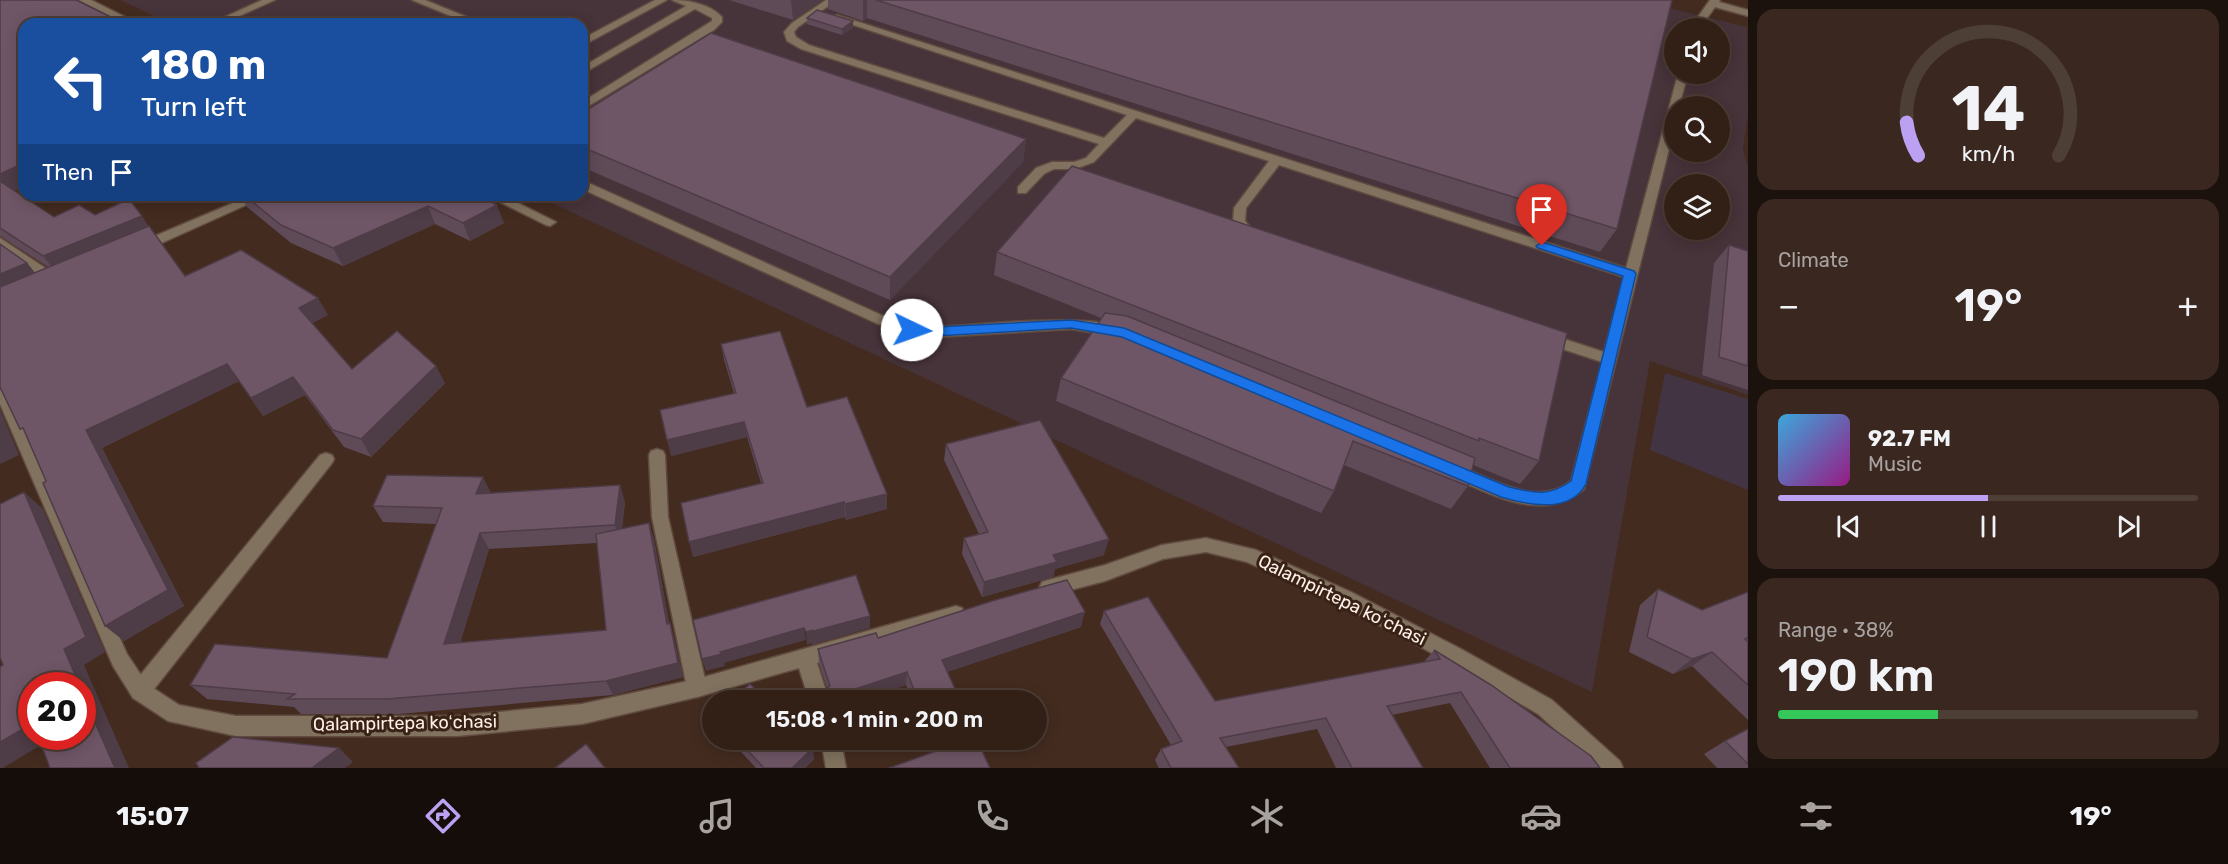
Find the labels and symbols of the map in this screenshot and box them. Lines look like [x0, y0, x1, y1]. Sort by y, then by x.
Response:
pin [1516, 184, 1567, 246]
position arrow [880, 298, 944, 362]
street label: Qalampirtepa koʻchasi [1254, 550, 1430, 650]
speed limit sign: 20 [18, 672, 96, 750]
street label: Qalampirtepa koʻchasi [313, 710, 497, 736]

